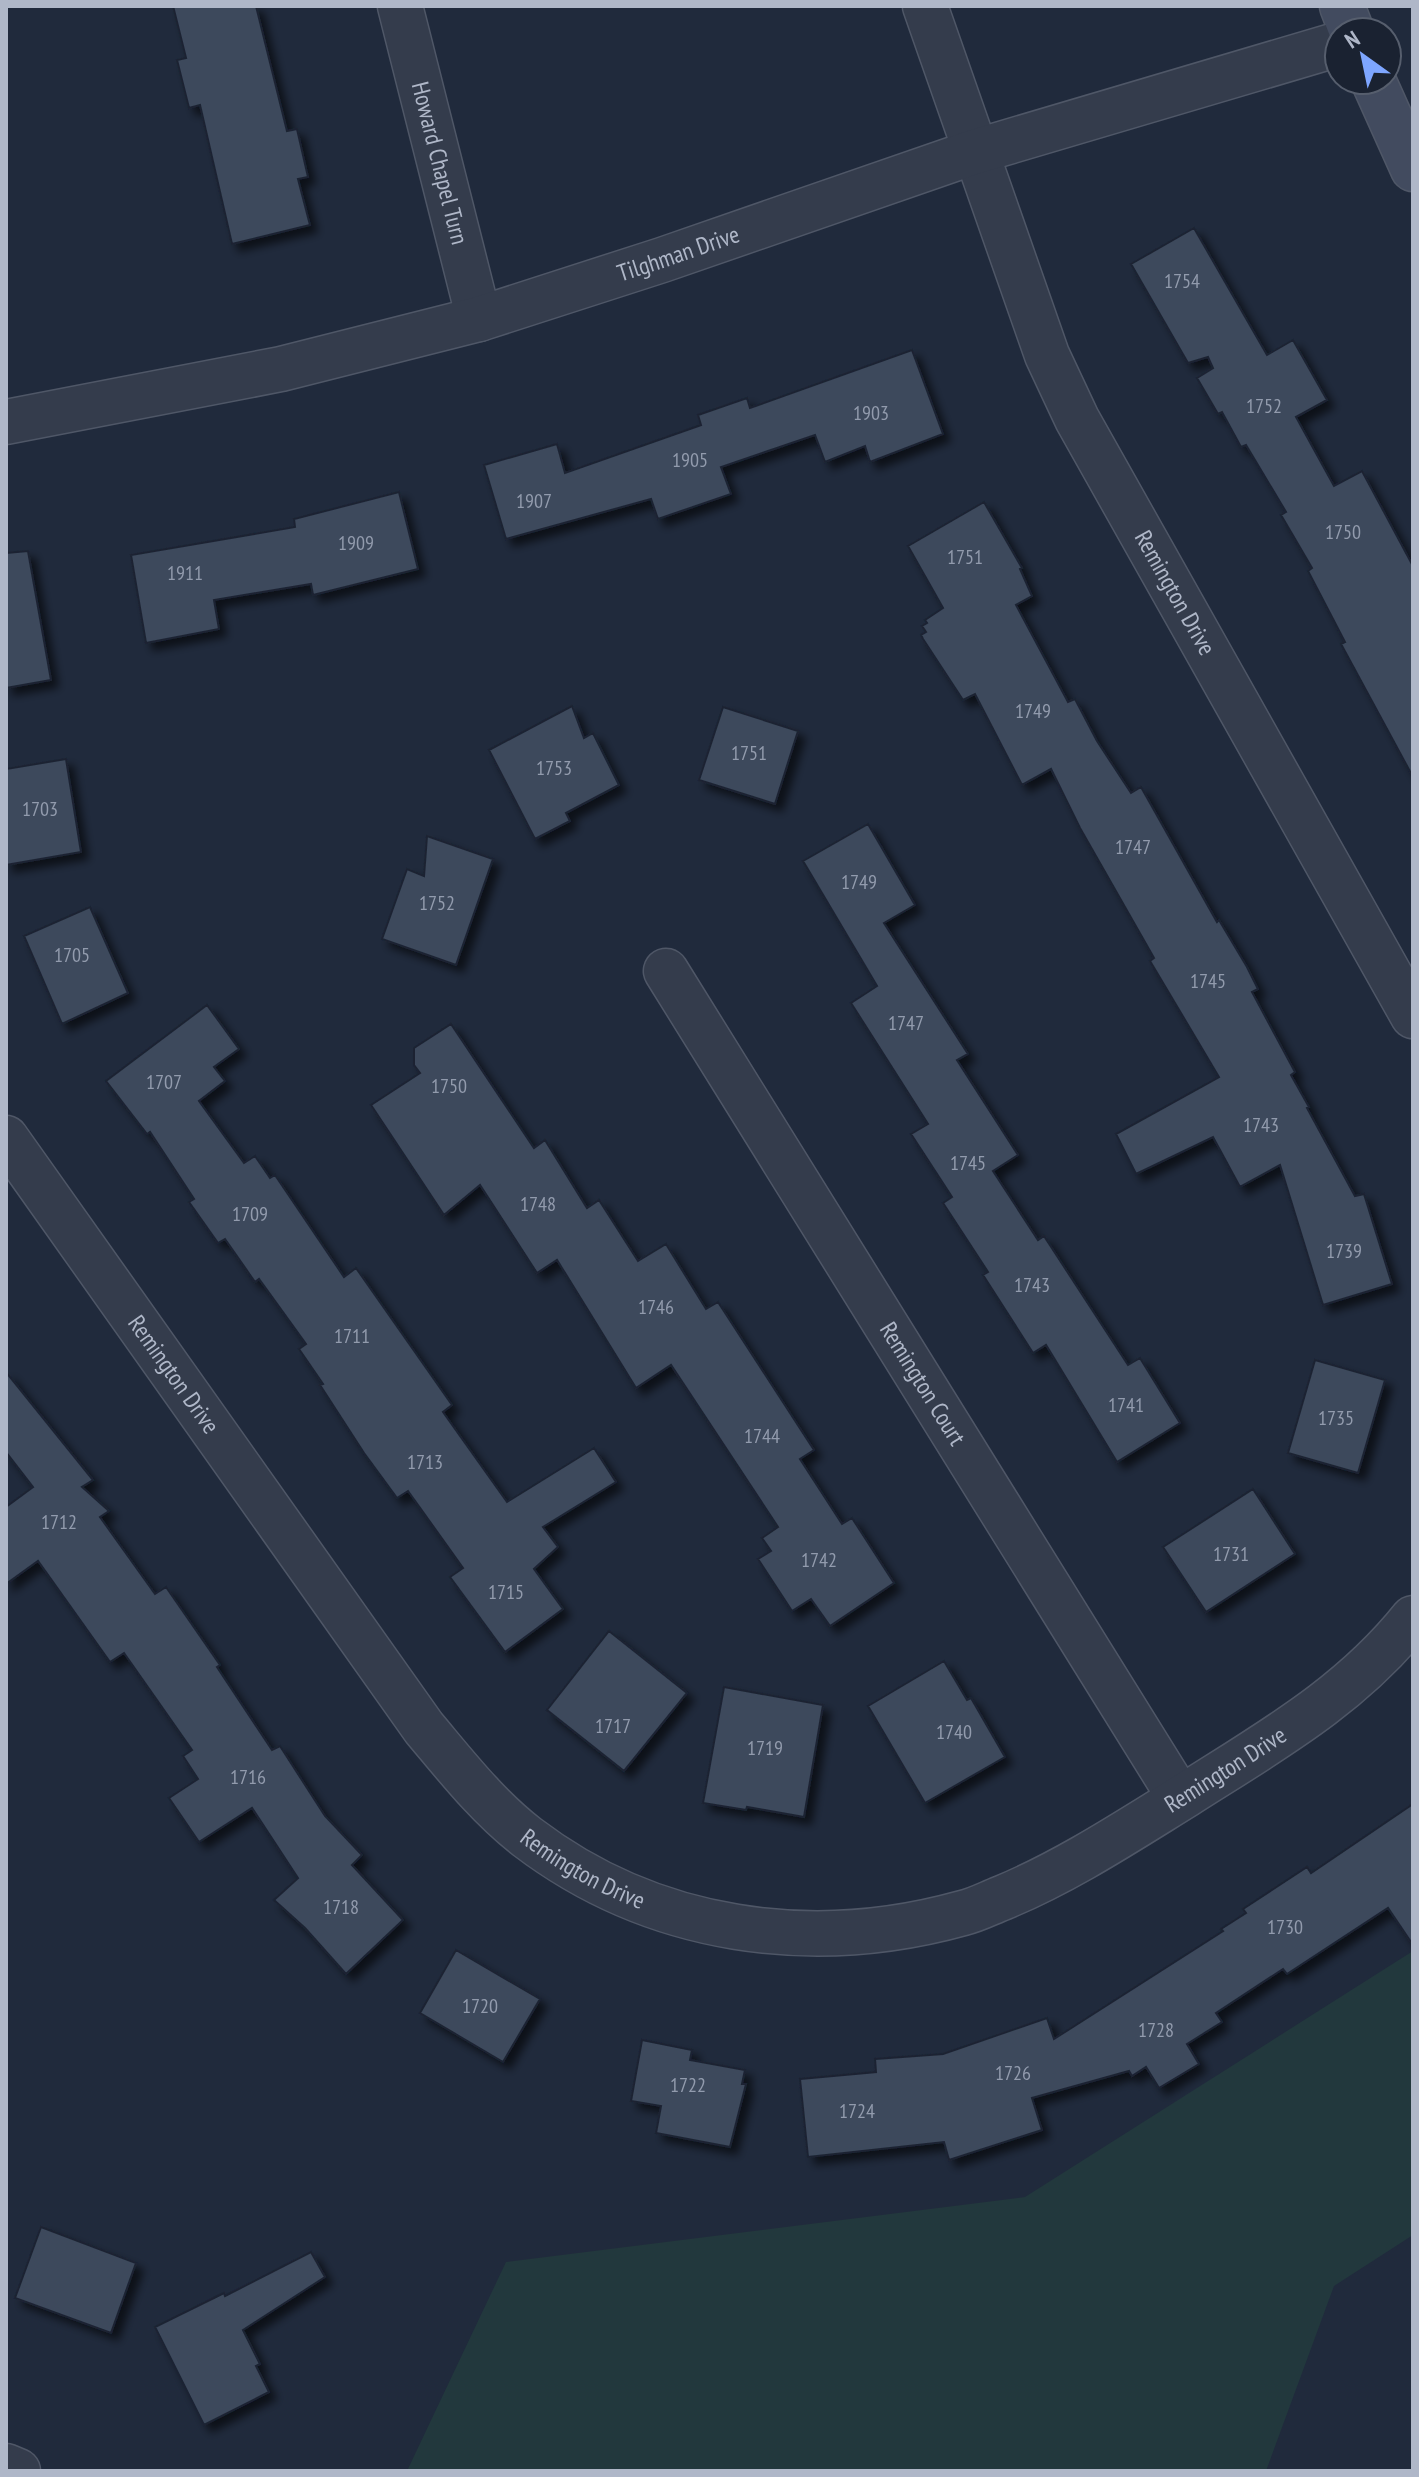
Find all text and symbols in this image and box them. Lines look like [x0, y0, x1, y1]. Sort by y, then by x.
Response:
north arrow [1323, 16, 1403, 96]
text: N [1339, 24, 1365, 54]
street label: Howard Chapel Turn [405, 78, 476, 248]
street label: Tilghman Drive [613, 218, 743, 288]
house number: 1754 [1164, 268, 1200, 294]
house number: 1752 [1246, 393, 1282, 419]
house number: 1903 [853, 400, 889, 426]
house number: 1905 [672, 447, 708, 473]
house number: 1907 [516, 488, 552, 514]
house number: 1750 [1325, 519, 1361, 545]
street label: Remington Drive [1128, 525, 1223, 661]
house number: 1909 [338, 530, 374, 556]
house number: 1751 [947, 544, 983, 570]
house number: 1911 [167, 560, 203, 586]
house number: 1749 [1015, 698, 1051, 724]
house number: 1751 [731, 740, 767, 766]
house number: 1753 [536, 755, 572, 781]
house number: 1703 [22, 796, 58, 822]
house number: 1747 [1115, 834, 1151, 860]
house number: 1749 [841, 869, 877, 895]
house number: 1752 [419, 890, 455, 916]
house number: 1705 [54, 942, 90, 968]
house number: 1745 [1190, 968, 1226, 994]
house number: 1747 [888, 1010, 924, 1036]
house number: 1707 [146, 1069, 182, 1095]
house number: 1750 [431, 1073, 467, 1099]
house number: 1743 [1243, 1112, 1279, 1138]
house number: 1745 [950, 1150, 986, 1176]
house number: 1748 [520, 1191, 556, 1217]
house number: 1709 [232, 1201, 268, 1227]
house number: 1739 [1326, 1238, 1362, 1264]
house number: 1743 [1014, 1272, 1050, 1298]
house number: 1746 [638, 1294, 674, 1320]
street label: Remington Drive [121, 1309, 227, 1440]
street label: Remington Court [873, 1316, 973, 1451]
house number: 1711 [334, 1323, 370, 1349]
house number: 1741 [1108, 1392, 1144, 1418]
house number: 1735 [1318, 1405, 1354, 1431]
house number: 1744 [744, 1423, 780, 1449]
house number: 1713 [407, 1449, 443, 1475]
house number: 1712 [41, 1509, 77, 1535]
house number: 1731 [1213, 1541, 1249, 1567]
house number: 1742 [801, 1547, 837, 1573]
house number: 1715 [488, 1579, 524, 1605]
house number: 1717 [595, 1713, 631, 1739]
house number: 1740 [936, 1719, 972, 1745]
street label: Remington Drive [1159, 1719, 1292, 1820]
house number: 1719 [747, 1735, 783, 1761]
house number: 1716 [230, 1764, 266, 1790]
street label: Remington Drive [514, 1822, 649, 1916]
house number: 1718 [323, 1894, 359, 1920]
house number: 1730 [1267, 1914, 1303, 1940]
house number: 1720 [462, 1993, 498, 2019]
house number: 1728 [1138, 2017, 1174, 2043]
house number: 1726 [995, 2060, 1031, 2086]
house number: 1722 [670, 2072, 706, 2098]
house number: 1724 [839, 2098, 875, 2124]

